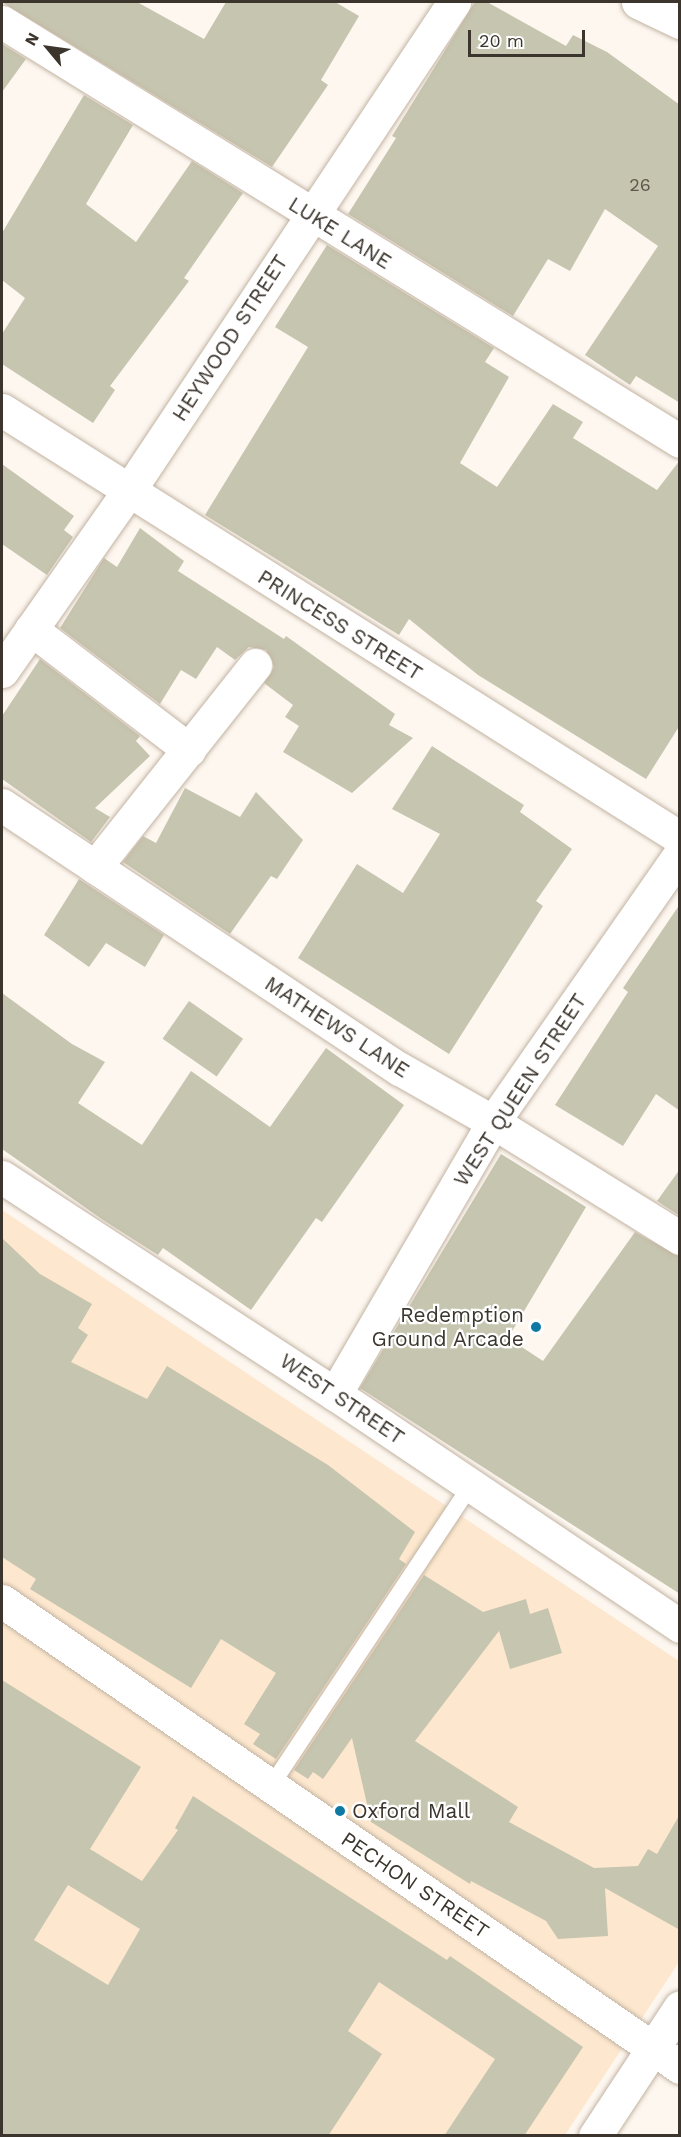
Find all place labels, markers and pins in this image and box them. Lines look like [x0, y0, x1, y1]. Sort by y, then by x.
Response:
place label: Redemption Ground Arcade [371, 1302, 524, 1352]
marker: Redemption Ground Arcade [529, 1320, 543, 1334]
place label: Oxford Mall [352, 1798, 470, 1824]
marker: Oxford Mall [333, 1804, 347, 1818]

